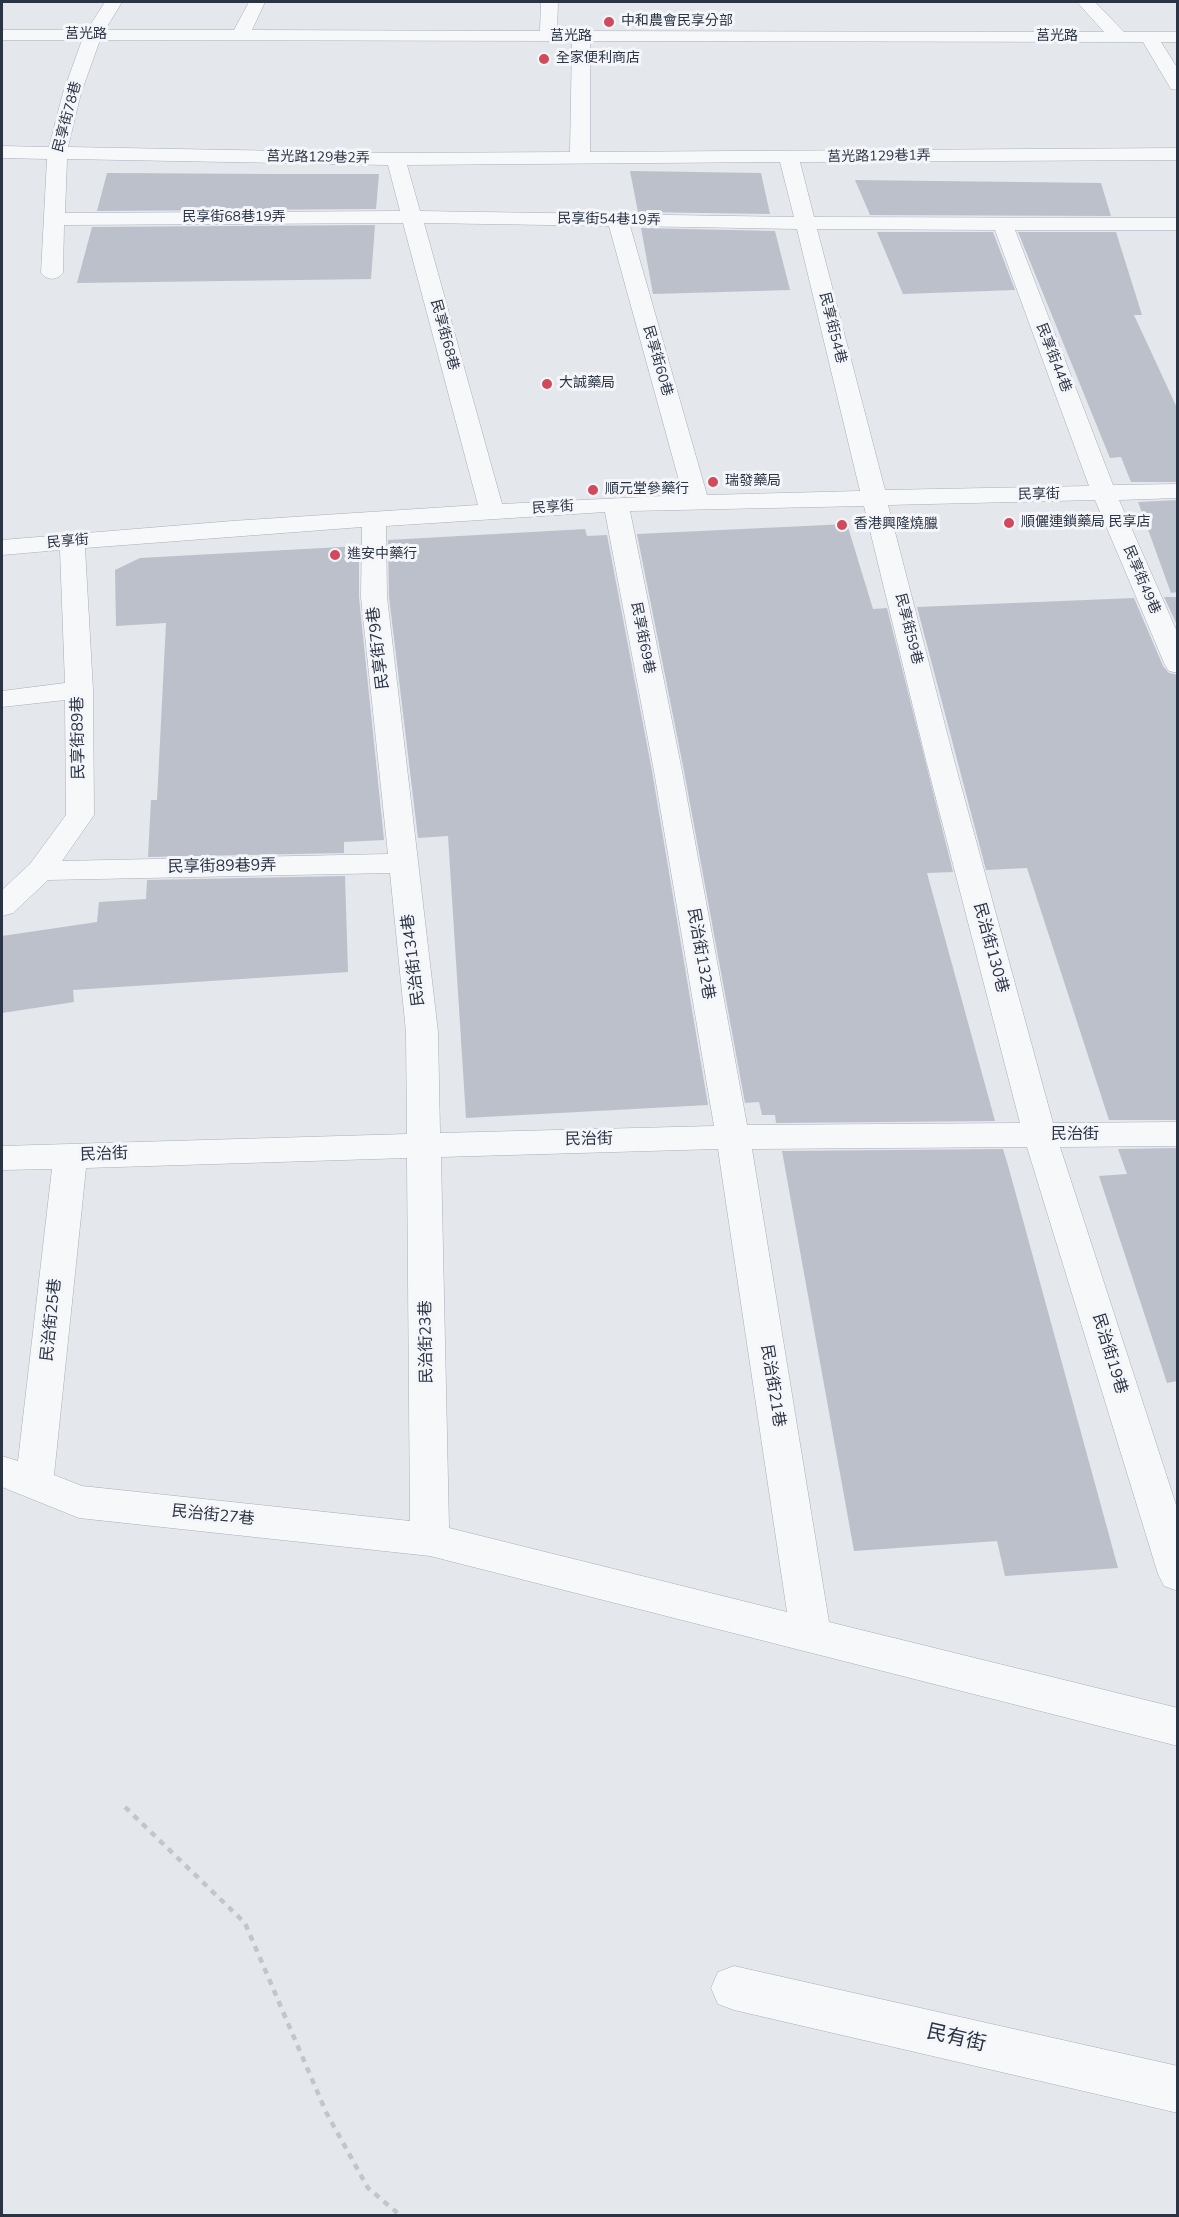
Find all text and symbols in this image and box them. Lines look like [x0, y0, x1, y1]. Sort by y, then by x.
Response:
place label: 中和農會民享分部 [621, 14, 733, 30]
marker: 中和農會民享分部 [602, 15, 616, 29]
street label: 莒光路 [65, 27, 107, 43]
street label: 莒光路 [550, 29, 592, 45]
street label: 莒光路 [1036, 29, 1078, 45]
place label: 全家便利商店 [556, 51, 640, 67]
marker: 全家便利商店 [537, 52, 551, 66]
street label: 民享街78巷 [50, 80, 86, 154]
street label: 莒光路129巷1弄 [827, 148, 931, 166]
street label: 莒光路129巷2弄 [266, 149, 370, 167]
street label: 民享街68巷19弄 [182, 210, 286, 226]
street label: 民享街54巷19弄 [557, 211, 661, 229]
street label: 民享街54巷 [815, 291, 849, 365]
street label: 民享街68巷 [426, 298, 462, 372]
street label: 民享街44巷 [1032, 321, 1074, 395]
street label: 民享街60巷 [639, 324, 675, 398]
place label: 大誠藥局 [559, 376, 615, 392]
marker: 大誠藥局 [540, 377, 554, 391]
place label: 瑞發藥局 [725, 474, 781, 490]
marker: 瑞發藥局 [706, 475, 720, 489]
place label: 順元堂參藥行 [605, 482, 689, 498]
marker: 順元堂參藥行 [586, 483, 600, 497]
street label: 民享街 [1018, 486, 1060, 504]
street label: 民享街 [531, 498, 575, 518]
place label: 順儷連鎖藥局 民享店 [1021, 515, 1151, 531]
marker: 順儷連鎖藥局 民享店 [1002, 516, 1016, 530]
place label: 香港興隆燒臘 [854, 517, 938, 533]
marker: 香港興隆燒臘 [835, 518, 849, 532]
street label: 民享街 [46, 532, 90, 552]
street label: 民享街49巷 [1119, 543, 1163, 617]
place label: 進安中藥行 [347, 547, 417, 563]
marker: 進安中藥行 [328, 548, 342, 562]
street label: 民享街59巷 [891, 592, 925, 666]
street label: 民享街69巷 [627, 601, 657, 675]
street label: 民享街79巷 [364, 606, 394, 690]
street label: 民享街89巷 [69, 696, 89, 780]
street label: 民享街89巷9弄 [167, 856, 277, 878]
street label: 民治街130巷 [969, 901, 1011, 995]
street label: 民治街132巷 [682, 907, 718, 1001]
street label: 民治街134巷 [399, 913, 429, 1007]
street label: 民治街 [1051, 1125, 1099, 1145]
street label: 民治街 [565, 1130, 613, 1150]
street label: 民治街 [80, 1145, 128, 1165]
street label: 民治街25巷 [38, 1278, 66, 1362]
street label: 民治街23巷 [417, 1300, 437, 1384]
street label: 民治街19巷 [1088, 1311, 1130, 1397]
street label: 民治街21巷 [756, 1343, 788, 1429]
street label: 民治街27巷 [171, 1502, 255, 1530]
street label: 民有街 [924, 2021, 988, 2057]

